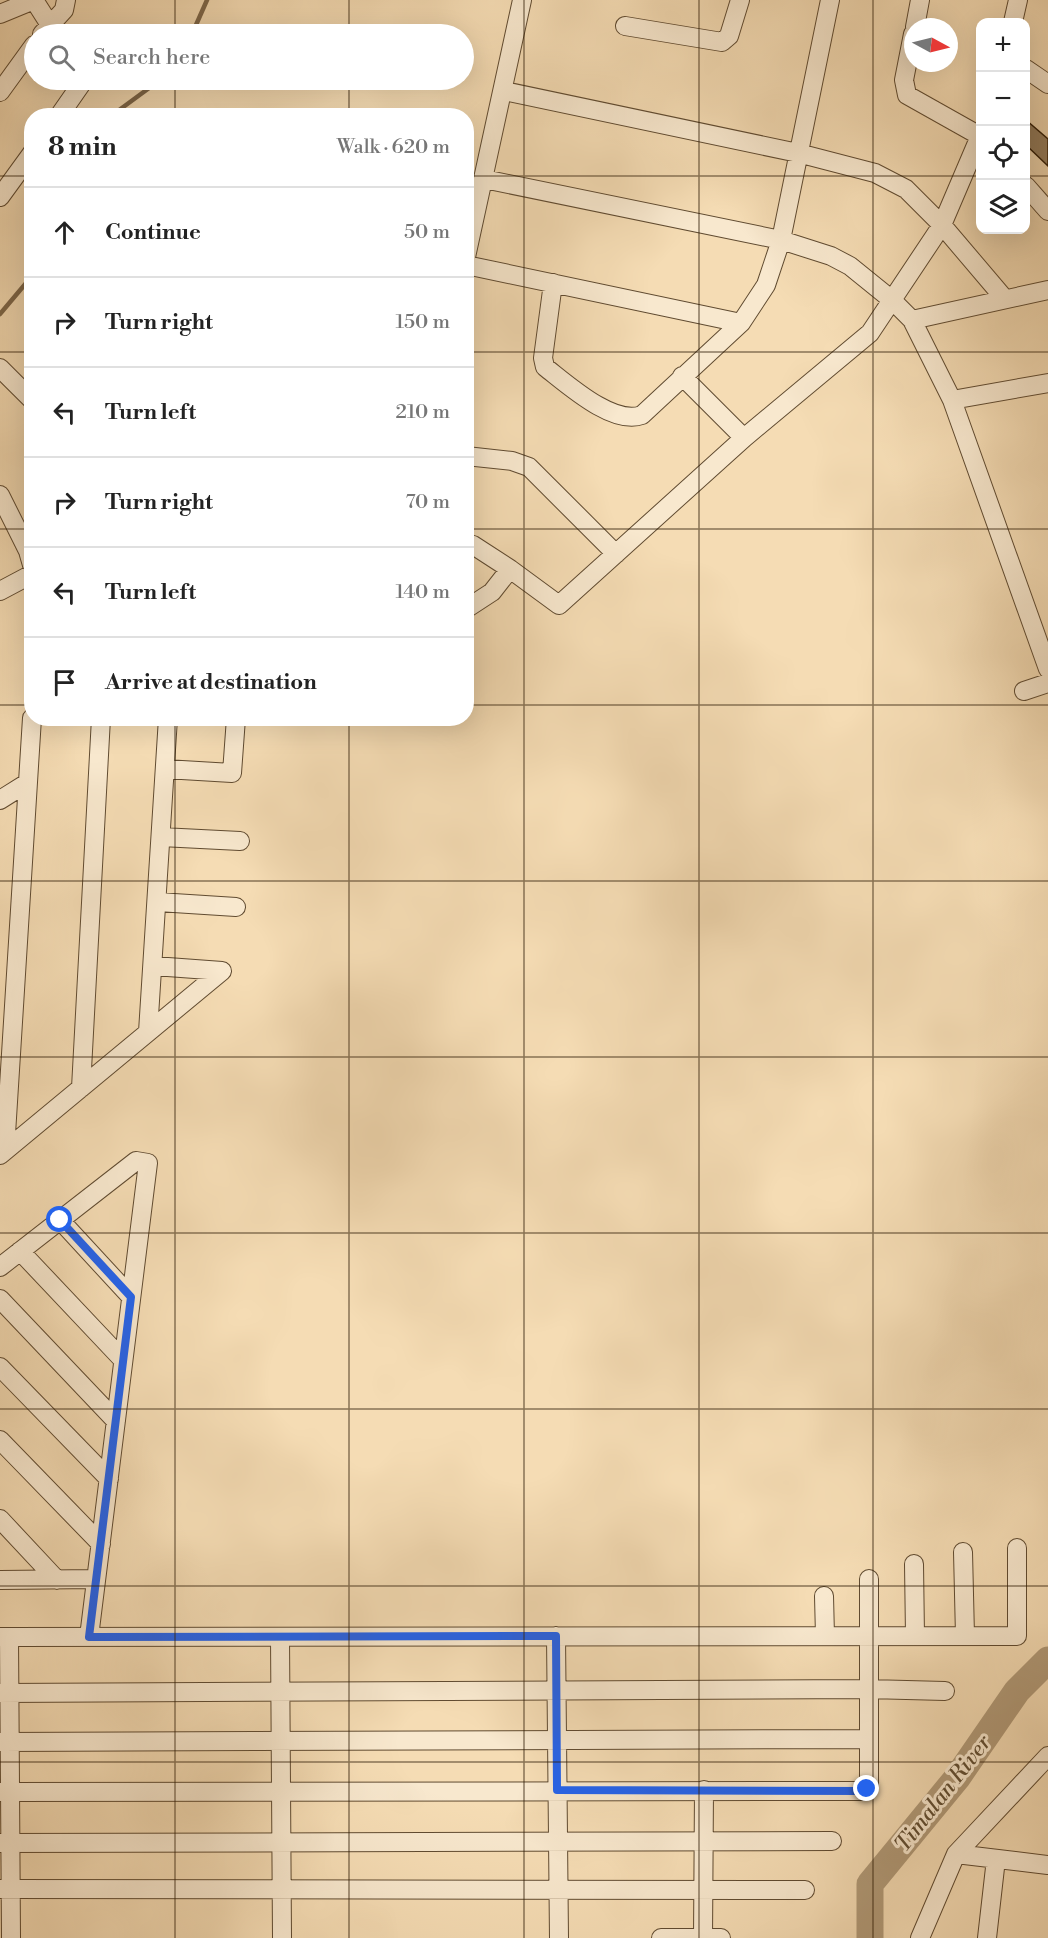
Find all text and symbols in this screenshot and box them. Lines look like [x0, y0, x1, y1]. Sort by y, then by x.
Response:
north arrow [904, 18, 958, 72]
map controls [976, 18, 1030, 234]
button: + [976, 18, 1030, 72]
search box [24, 24, 474, 90]
icon: search [45, 41, 78, 74]
text: Search here [93, 44, 210, 71]
button: − [976, 72, 1030, 126]
button: locate [976, 126, 1030, 180]
text: 8 min [48, 131, 117, 163]
text: Walk · 620 m [337, 135, 450, 160]
button: layers [976, 180, 1030, 234]
icon: ahead [48, 216, 81, 249]
text: Continue [105, 219, 201, 246]
text: 50 m [404, 220, 450, 245]
icon: right [48, 306, 81, 339]
text: Turn right [105, 309, 213, 336]
text: 150 m [395, 310, 450, 335]
icon: left [48, 396, 81, 429]
text: Turn left [105, 399, 196, 426]
text: 210 m [395, 400, 450, 425]
icon: right [48, 486, 81, 519]
text: Turn right [105, 489, 213, 516]
text: 70 m [406, 490, 450, 515]
icon: left [48, 576, 81, 609]
text: Turn left [105, 579, 196, 606]
text: 140 m [395, 580, 450, 605]
icon: arrive [48, 666, 81, 699]
text: Arrive at destination [105, 669, 317, 696]
route start [46, 1206, 72, 1232]
water label: Timalan River [889, 1730, 998, 1858]
route end [853, 1775, 879, 1801]

